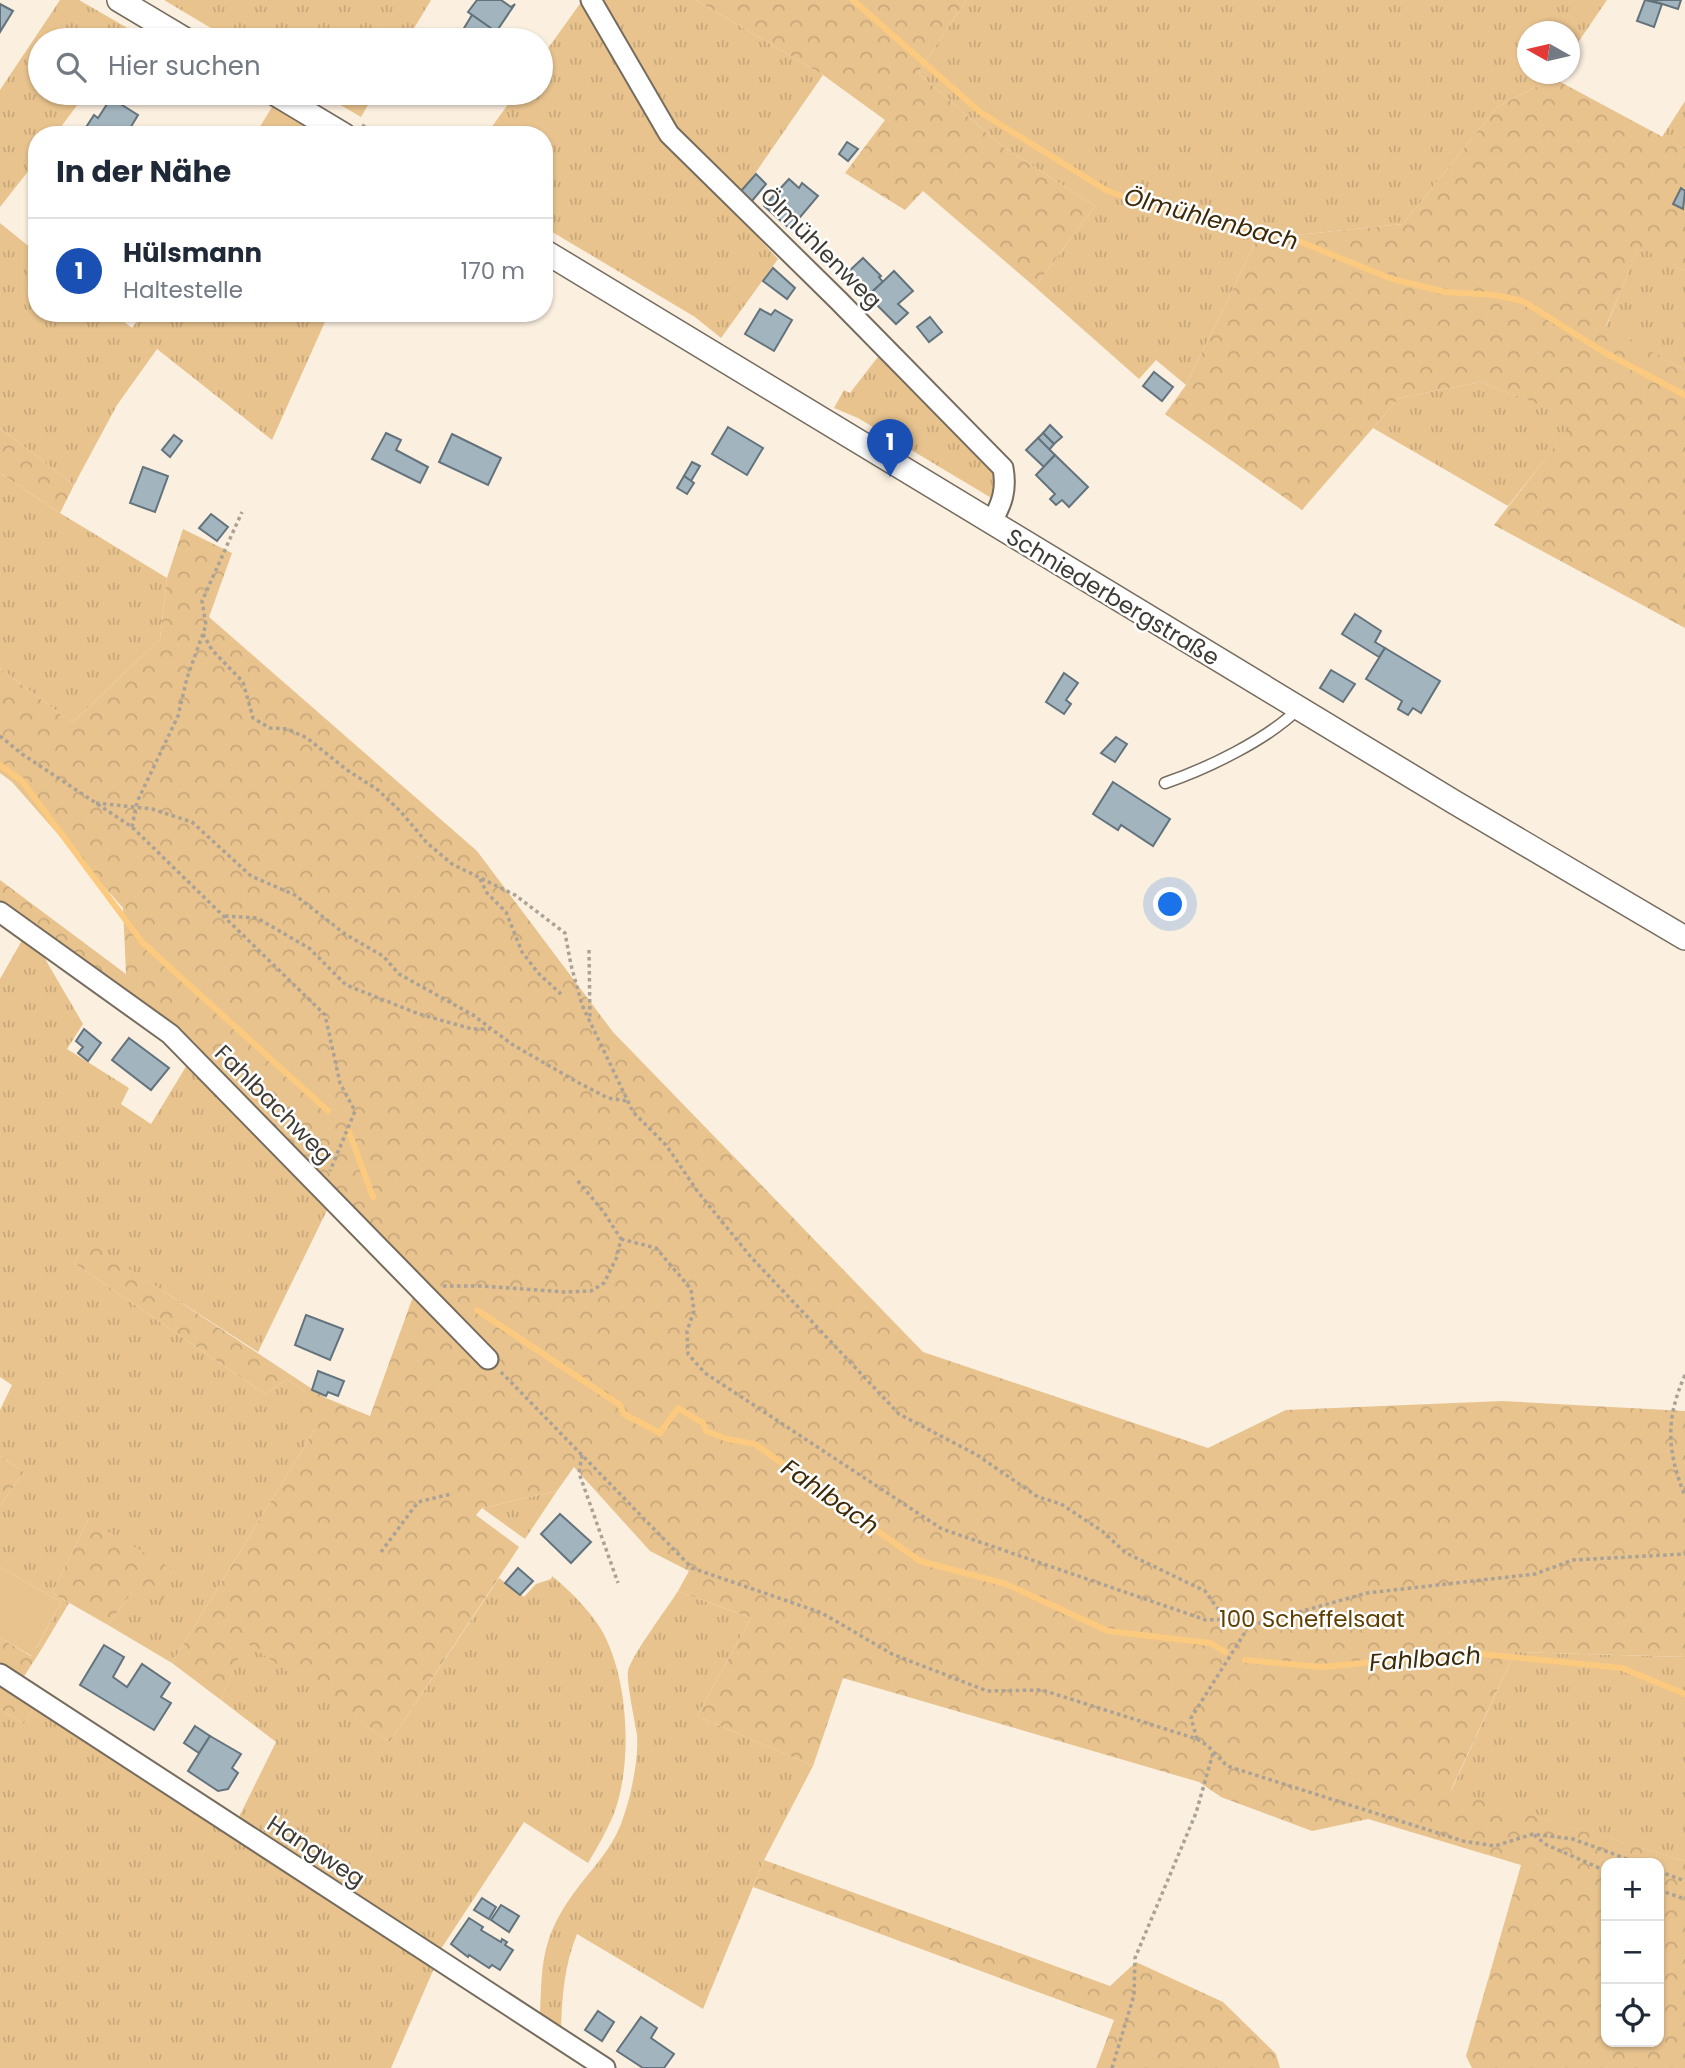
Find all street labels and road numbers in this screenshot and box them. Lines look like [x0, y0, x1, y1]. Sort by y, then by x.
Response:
street label: Ölmühlenweg [753, 180, 889, 316]
street label: Schniederbergstraße [1000, 521, 1226, 673]
street label: Fahlbachweg [208, 1038, 340, 1170]
street label: Hangweg [261, 1808, 371, 1894]

